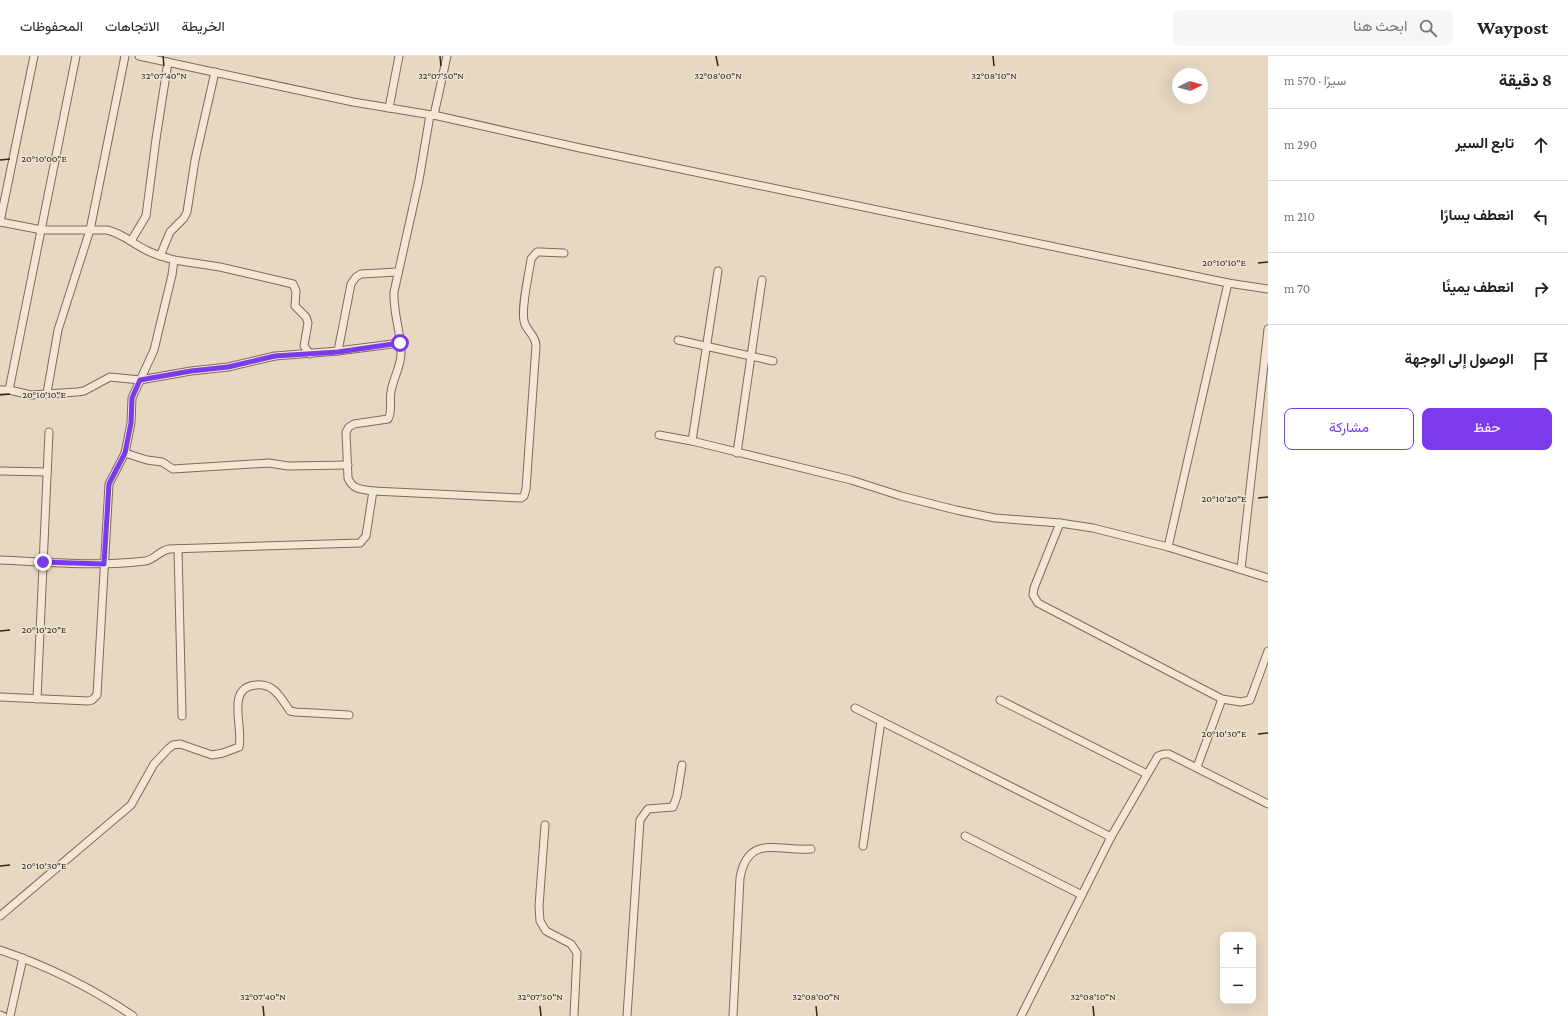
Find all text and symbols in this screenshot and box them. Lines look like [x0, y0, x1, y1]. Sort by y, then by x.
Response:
search box [1173, 10, 1453, 46]
icon: search [1417, 17, 1439, 39]
text: Waypost [1477, 17, 1548, 38]
text: المحفوظات [20, 18, 83, 34]
text: الاتجاهات [105, 18, 159, 34]
text: الخريطة [181, 18, 225, 34]
text: ابحث هنا [1353, 18, 1407, 34]
north arrow [1172, 68, 1208, 104]
text: 32°07'40"N [141, 70, 187, 81]
text: 32°07'50"N [418, 70, 464, 81]
text: 32°08'00"N [694, 70, 742, 81]
text: 32°08'10"N [971, 70, 1017, 81]
text: 8 دقيقة [1499, 71, 1552, 90]
text: سيرًا · 570 m [1284, 73, 1346, 88]
icon: ahead [1530, 134, 1552, 156]
text: تابع السير [1455, 135, 1514, 151]
text: 290 m [1284, 137, 1317, 152]
text: 20°10'00"E [21, 153, 67, 164]
icon: left [1530, 206, 1552, 228]
text: انعطف يسارًا [1440, 207, 1514, 223]
text: 210 m [1284, 209, 1315, 224]
text: 20°10'10"E [1202, 257, 1246, 268]
icon: right [1530, 278, 1552, 300]
text: انعطف يمينًا [1442, 279, 1514, 295]
text: 70 m [1284, 281, 1310, 296]
route start [391, 334, 409, 352]
icon: arrive [1530, 350, 1552, 372]
text: الوصول إلى الوجهة [1405, 351, 1514, 367]
text: 20°10'10"E [22, 389, 66, 400]
button: مشاركة [1284, 408, 1414, 450]
button: حفظ [1422, 408, 1552, 450]
text: 20°10'20"E [1202, 493, 1247, 504]
route end [34, 553, 52, 571]
text: 20°10'20"E [22, 624, 67, 635]
text: 20°10'30"E [1202, 728, 1247, 739]
text: 20°10'30"E [22, 860, 67, 871]
map controls [1220, 932, 1256, 1004]
button: + [1220, 932, 1256, 968]
button: − [1220, 968, 1256, 1004]
text: 32°07'40"N [240, 991, 286, 1002]
text: 32°07'50"N [517, 991, 563, 1002]
text: 32°08'00"N [792, 991, 840, 1002]
text: 32°08'10"N [1070, 991, 1116, 1002]

